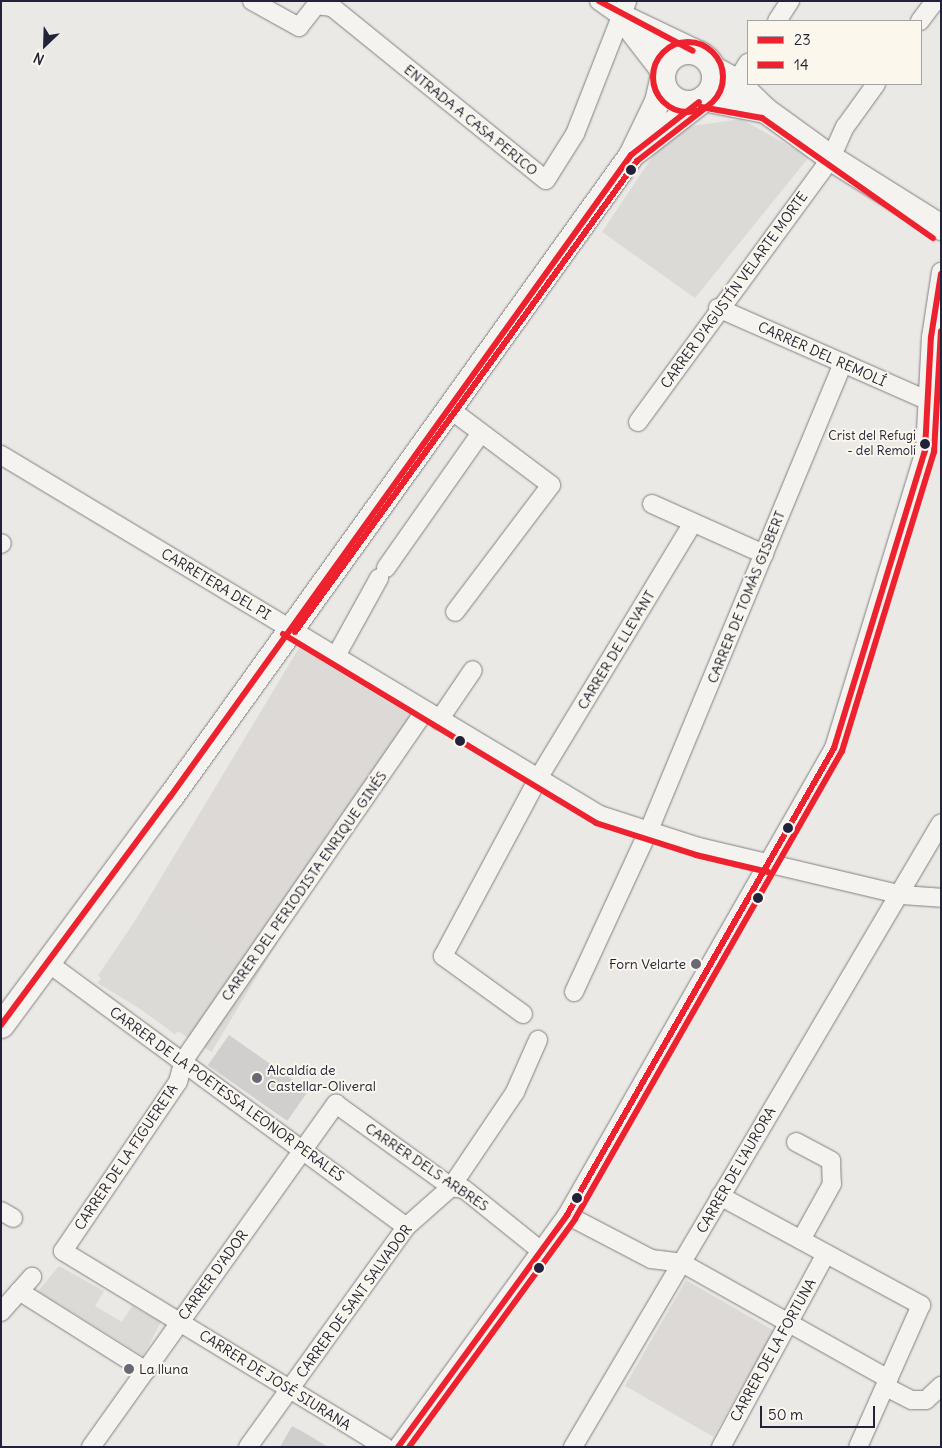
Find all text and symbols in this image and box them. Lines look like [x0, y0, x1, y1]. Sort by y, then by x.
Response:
north arrow [20, 20, 70, 70]
legend [747, 20, 922, 85]
text: 23 [794, 30, 811, 49]
text: N [31, 49, 47, 69]
text: 14 [794, 55, 809, 74]
street label: ENTRADA A CASA PERICO [401, 61, 541, 179]
unlabelled marker [626, 165, 636, 175]
street label: CARRER D'AGUSTÍN VELARTE MORTE [657, 188, 811, 392]
street label: CARRER DEL REMOLÍ [755, 318, 889, 390]
place label: Crist del Refugi - del Remolí [828, 429, 916, 460]
marker: Crist del Refugi - del Remolí [920, 439, 930, 449]
street label: CARRER DE TOMÀS GISBERT [704, 508, 788, 686]
street label: CARRETERA DEL PI [158, 545, 274, 623]
street label: CARRER DE LLEVANT [574, 587, 658, 713]
unlabelled marker [455, 736, 465, 746]
street label: CARRER DEL PERIODISTA ENRIQUE GINÉS [218, 768, 390, 1004]
unlabelled marker [783, 823, 793, 833]
unlabelled marker [753, 893, 763, 903]
place label: Forn Velarte [609, 956, 686, 972]
marker: Forn Velarte [690, 958, 702, 970]
street label: CARRER DE LA POETESSA LEONOR PERALES [106, 1003, 348, 1185]
place label: Alcaldía de Castellar-Oliveral [267, 1062, 376, 1094]
marker: Alcaldía de Castellar-Oliveral [251, 1072, 263, 1084]
street label: CARRER DE LA FIGUERETA [71, 1081, 181, 1233]
street label: CARRER DE L'AURORA [693, 1104, 779, 1236]
street label: CARRER DELS ARBRES [362, 1119, 492, 1215]
unlabelled marker [572, 1193, 582, 1203]
street label: CARRER DE SANT SALVADOR [293, 1221, 415, 1381]
street label: CARRER D'ADOR [175, 1227, 251, 1323]
unlabelled marker [534, 1263, 544, 1273]
street label: CARRER DE LA FORTUNA [727, 1276, 819, 1424]
street label: CARRER DE JOSÉ SIURANA [196, 1326, 354, 1434]
place label: La lluna [139, 1361, 188, 1377]
marker: La lluna [123, 1363, 135, 1375]
scale bar [762, 1396, 877, 1428]
text: 50 m [768, 1405, 803, 1424]

